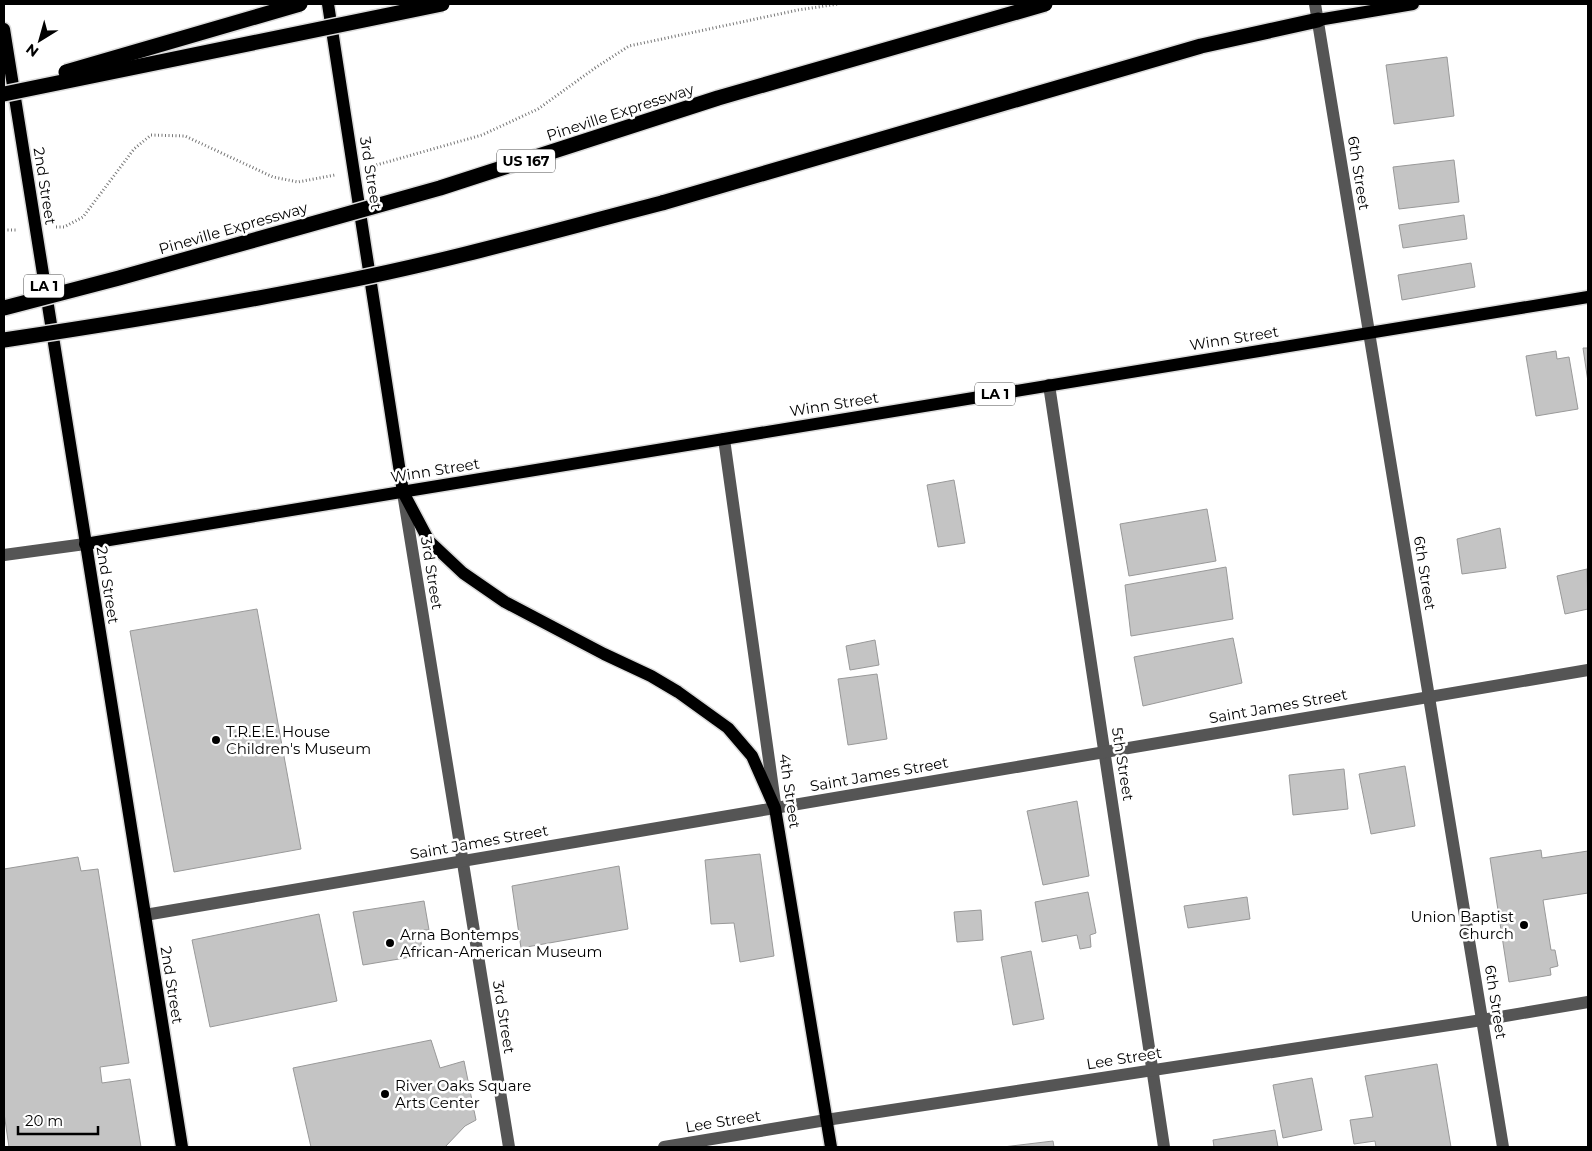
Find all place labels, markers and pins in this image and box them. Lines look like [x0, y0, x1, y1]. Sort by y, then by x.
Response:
place label: T.R.E.E. House Children's Museum [226, 722, 371, 758]
marker: T.R.E.E. House Children's Museum [210, 734, 222, 746]
place label: Union Baptist Church [1411, 907, 1514, 943]
marker: Union Baptist Church [1518, 919, 1530, 931]
place label: Arna Bontemps African-American Museum [400, 925, 603, 961]
marker: Arna Bontemps African-American Museum [384, 937, 396, 949]
place label: River Oaks Square Arts Center [395, 1076, 531, 1112]
marker: River Oaks Square Arts Center [379, 1088, 391, 1100]

